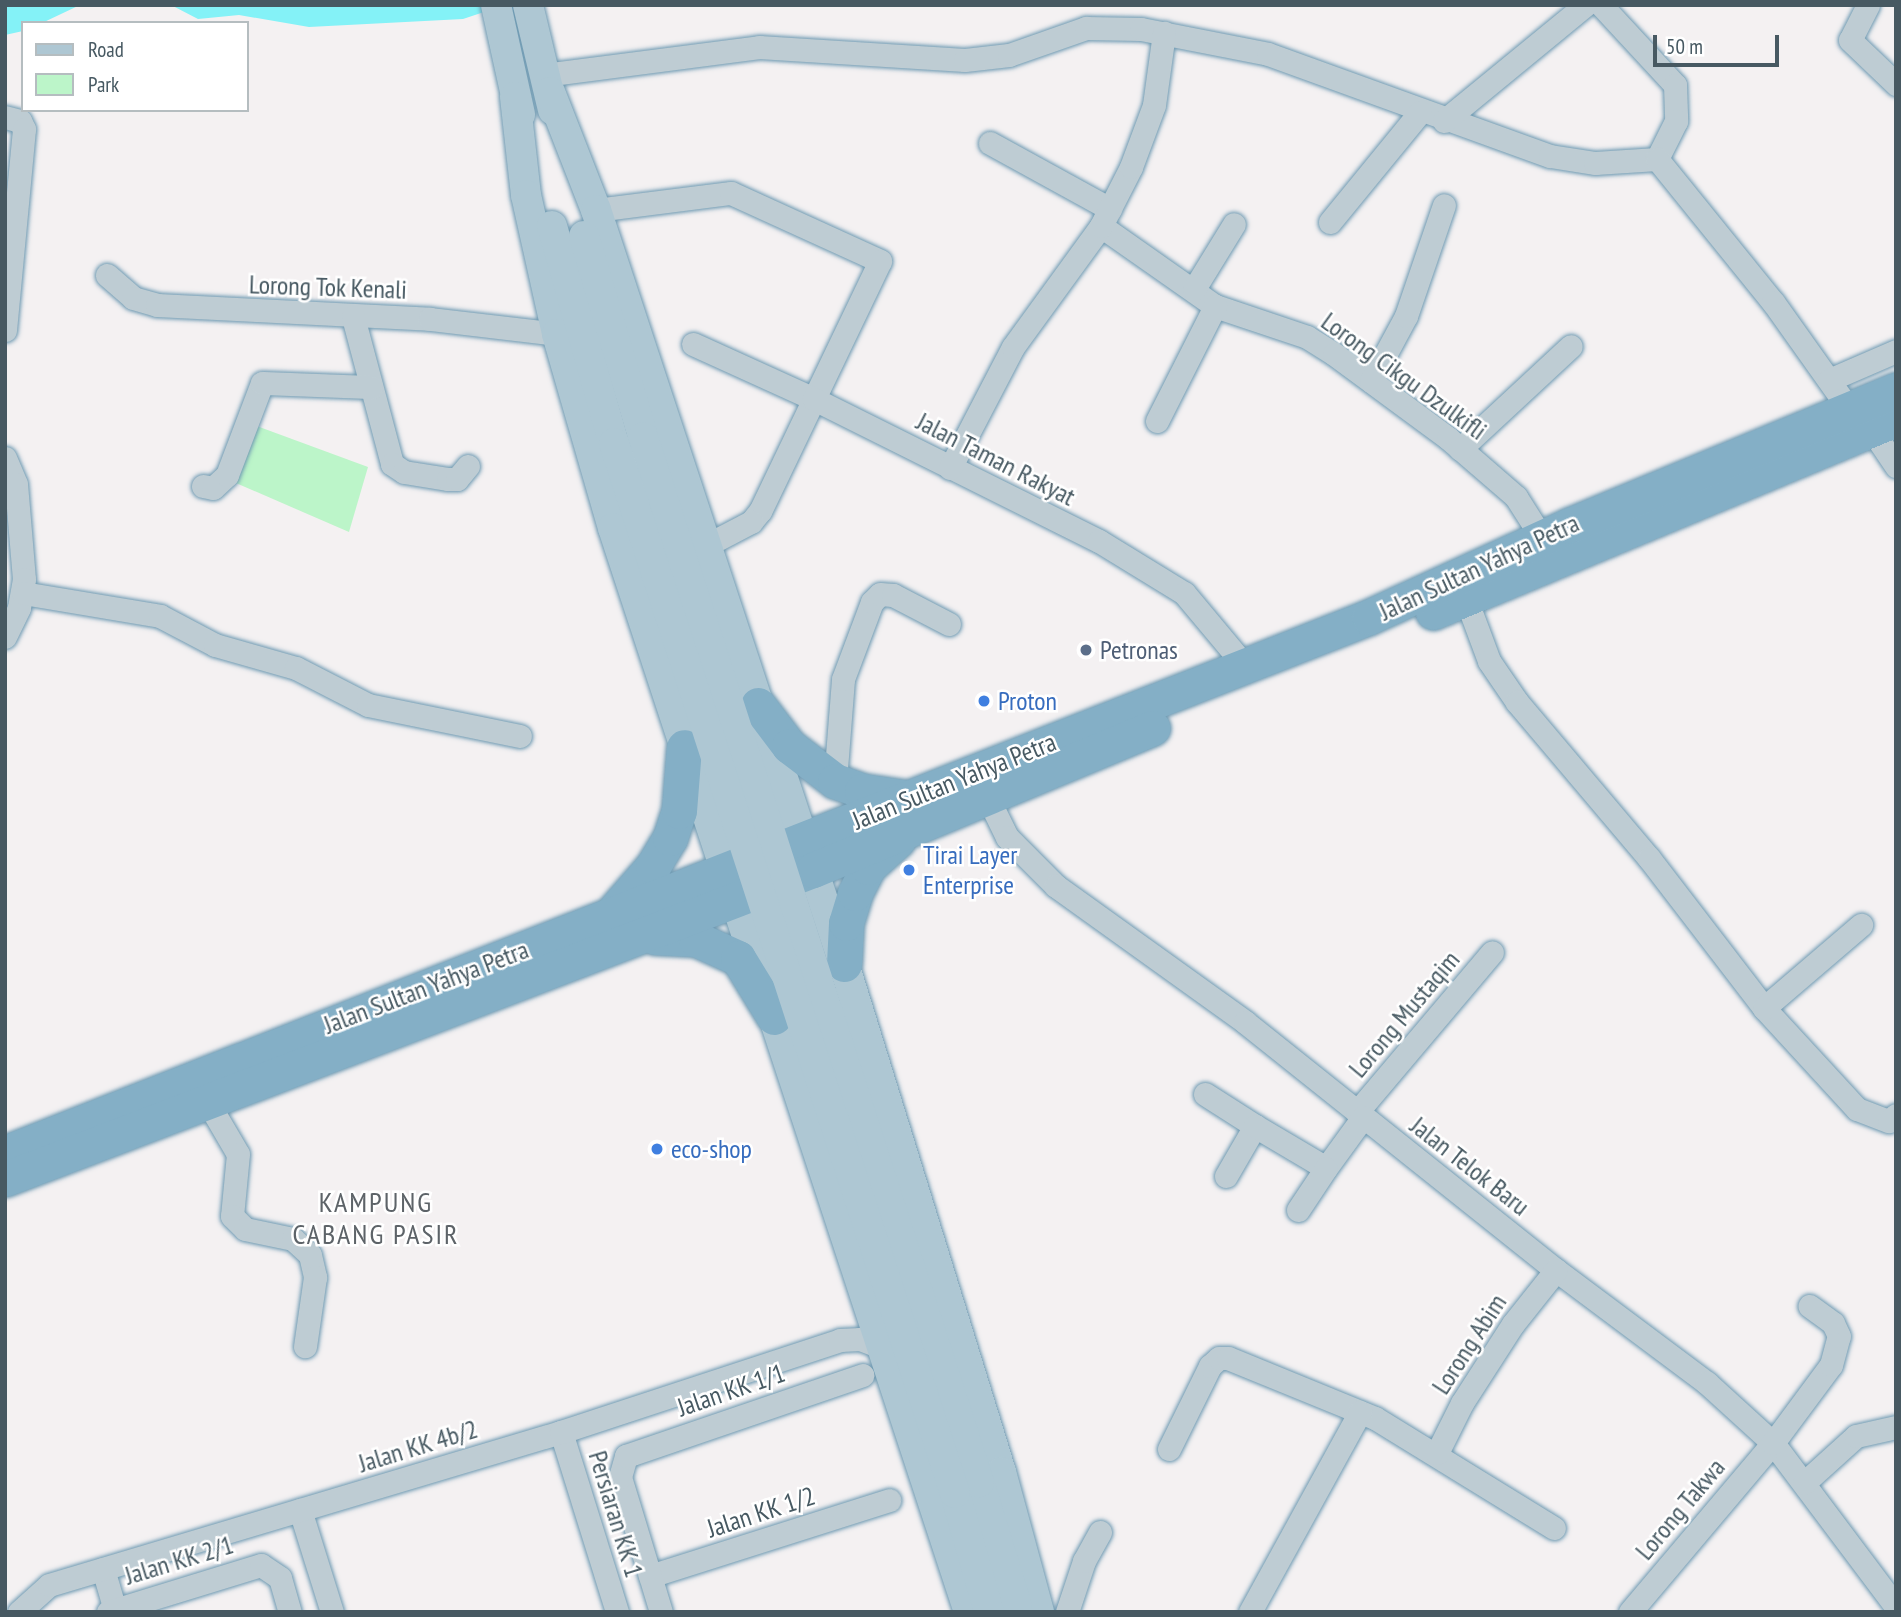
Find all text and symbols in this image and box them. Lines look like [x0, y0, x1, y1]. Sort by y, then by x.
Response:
legend [21, 21, 248, 112]
scale bar [1656, 21, 1782, 65]
text: 50 m [1666, 33, 1703, 60]
text: Road [88, 36, 124, 63]
text: Park [88, 71, 119, 98]
street label: Lorong Tok Kenali [248, 269, 408, 305]
street label: Lorong Cikgu Dzulkifli [1315, 306, 1493, 446]
street label: Jalan Taman Rakyat [911, 406, 1081, 512]
street label: Jalan Sultan Yahya Petra [1374, 507, 1584, 627]
place label: Petronas [1100, 634, 1178, 666]
marker: Petronas [1078, 642, 1094, 658]
place label: Proton [998, 685, 1057, 717]
marker: Proton [976, 693, 992, 709]
street label: Jalan Sultan Yahya Petra [847, 726, 1061, 836]
place label: Tirai Layer Enterprise [923, 839, 1017, 900]
marker: Tirai Layer Enterprise [901, 862, 917, 878]
street label: Jalan Sultan Yahya Petra [319, 934, 533, 1040]
street label: Lorong Mustaqim [1342, 944, 1466, 1084]
street label: Jalan Telok Baru [1404, 1109, 1536, 1223]
place label: eco-shop [671, 1133, 752, 1165]
marker: eco-shop [649, 1141, 665, 1157]
district label: KAMPUNG CABANG PASIR [294, 1185, 458, 1251]
street label: Lorong Abim [1425, 1288, 1513, 1400]
street label: Jalan KK 1/1 [673, 1357, 789, 1423]
street label: Jalan KK 4b/2 [354, 1413, 482, 1479]
street label: Persiaran KK 1 [582, 1447, 650, 1581]
street label: Lorong Takwa [1629, 1452, 1731, 1566]
street label: Jalan KK 1/2 [703, 1480, 819, 1544]
street label: Jalan KK 2/1 [121, 1529, 237, 1591]

